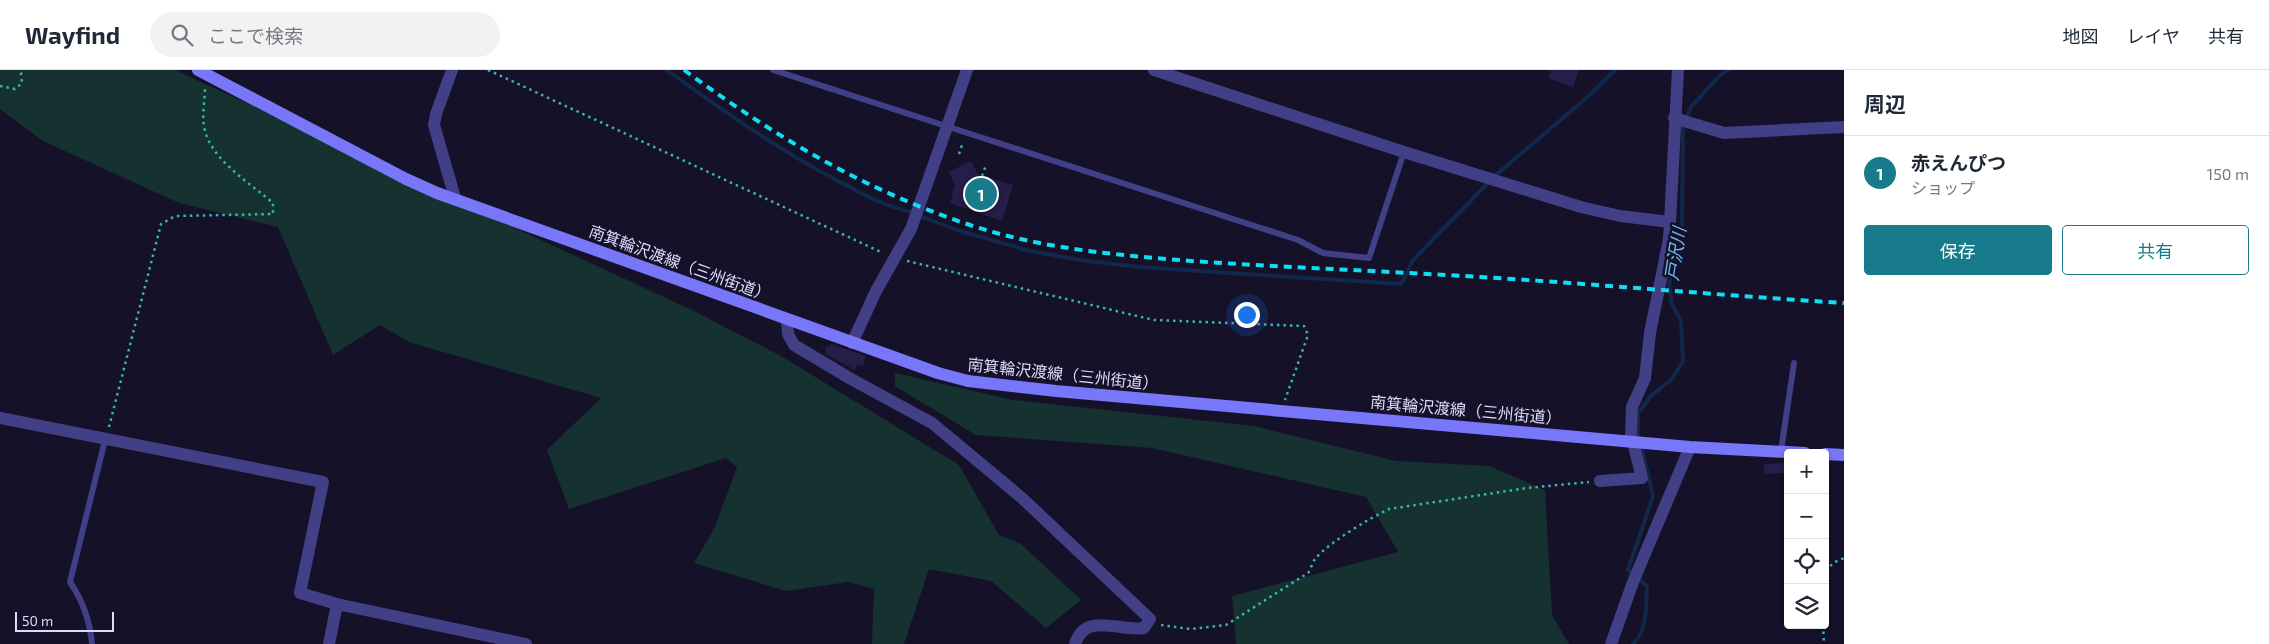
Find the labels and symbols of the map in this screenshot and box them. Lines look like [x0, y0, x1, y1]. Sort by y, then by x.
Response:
pin: 1 [965, 175, 997, 213]
street label: 南箕輪沢渡線（三州街道） [587, 221, 774, 304]
water label: 戸沢川 [1660, 223, 1690, 282]
your location [1234, 302, 1260, 328]
street label: 南箕輪沢渡線（三州街道） [967, 354, 1160, 393]
street label: 南箕輪沢渡線（三州街道） [1370, 392, 1563, 427]
scale bar [15, 609, 114, 632]

